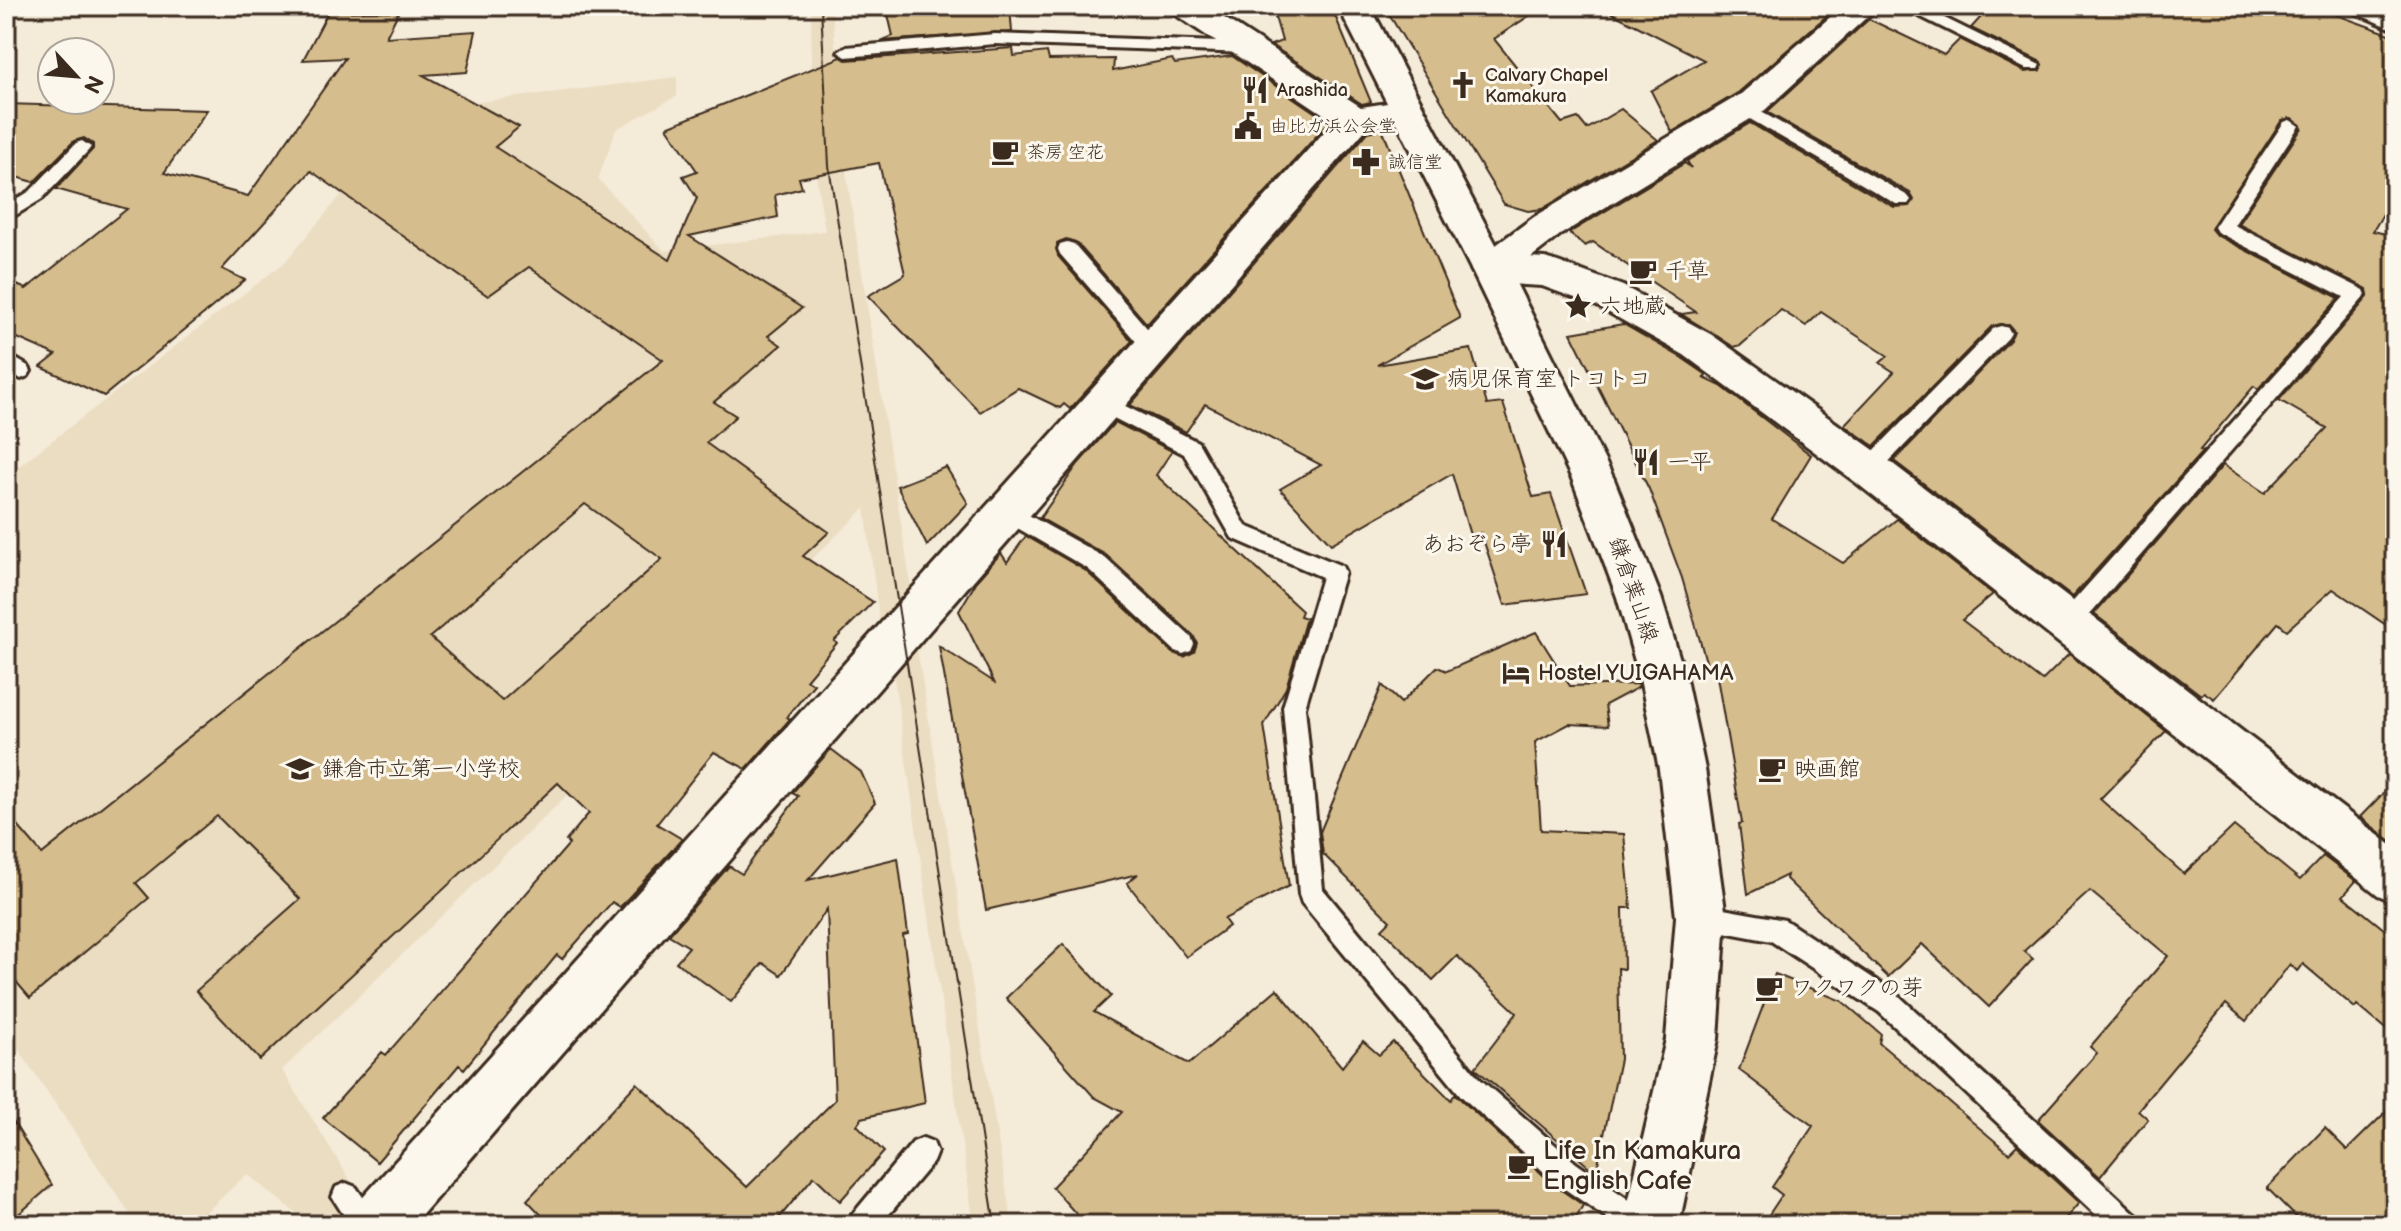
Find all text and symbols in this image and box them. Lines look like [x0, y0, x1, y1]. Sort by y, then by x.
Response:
north arrow [36, 36, 116, 116]
place label: Calvary Chapel Kamakura [1485, 65, 1608, 107]
church icon: Calvary Chapel Kamakura [1448, 70, 1478, 100]
text: N [77, 71, 108, 97]
restaurant icon: Arashida [1240, 75, 1270, 105]
place label: Arashida [1277, 80, 1348, 101]
public building icon: 由比ガ浜公会堂 [1233, 111, 1263, 141]
place label: 由比ガ浜公会堂 [1270, 116, 1396, 137]
cafe icon: 茶房 空花 [990, 137, 1020, 167]
place label: 茶房 空花 [1027, 142, 1104, 163]
pharmacy icon: 誠信堂 [1351, 147, 1381, 177]
place label: 誠信堂 [1388, 152, 1442, 173]
cafe icon: 千草 [1628, 256, 1658, 286]
place label: 千草 [1665, 258, 1709, 285]
place icon: 六地蔵 [1563, 291, 1593, 321]
place label: 六地蔵 [1600, 293, 1666, 320]
school or university icon: 病児保育室 トコトコ [1410, 364, 1440, 394]
place label: 病児保育室 トコトコ [1447, 366, 1651, 393]
restaurant icon: 一平 [1631, 447, 1661, 477]
place label: 一平 [1668, 449, 1712, 476]
restaurant icon: あおぞら亭 [1539, 529, 1569, 559]
place label: あおぞら亭 [1422, 531, 1532, 558]
street label: 鎌倉葉山線 [1602, 534, 1664, 646]
hotel icon: Hostel YUIGAHAMA [1501, 658, 1531, 688]
place label: Hostel YUIGAHAMA [1538, 660, 1734, 687]
school or university icon: 鎌倉市立第一小学校 [285, 754, 315, 784]
cafe icon: 映画館 [1757, 754, 1787, 784]
place label: 鎌倉市立第一小学校 [322, 756, 520, 783]
place label: 映画館 [1794, 756, 1860, 783]
cafe icon: ワクワクの芽 [1754, 973, 1784, 1003]
place label: ワクワクの芽 [1791, 975, 1923, 1002]
place label: Life In Kamakura English Cafe [1543, 1136, 1741, 1197]
cafe icon: Life In Kamakura English Cafe [1506, 1151, 1536, 1181]

